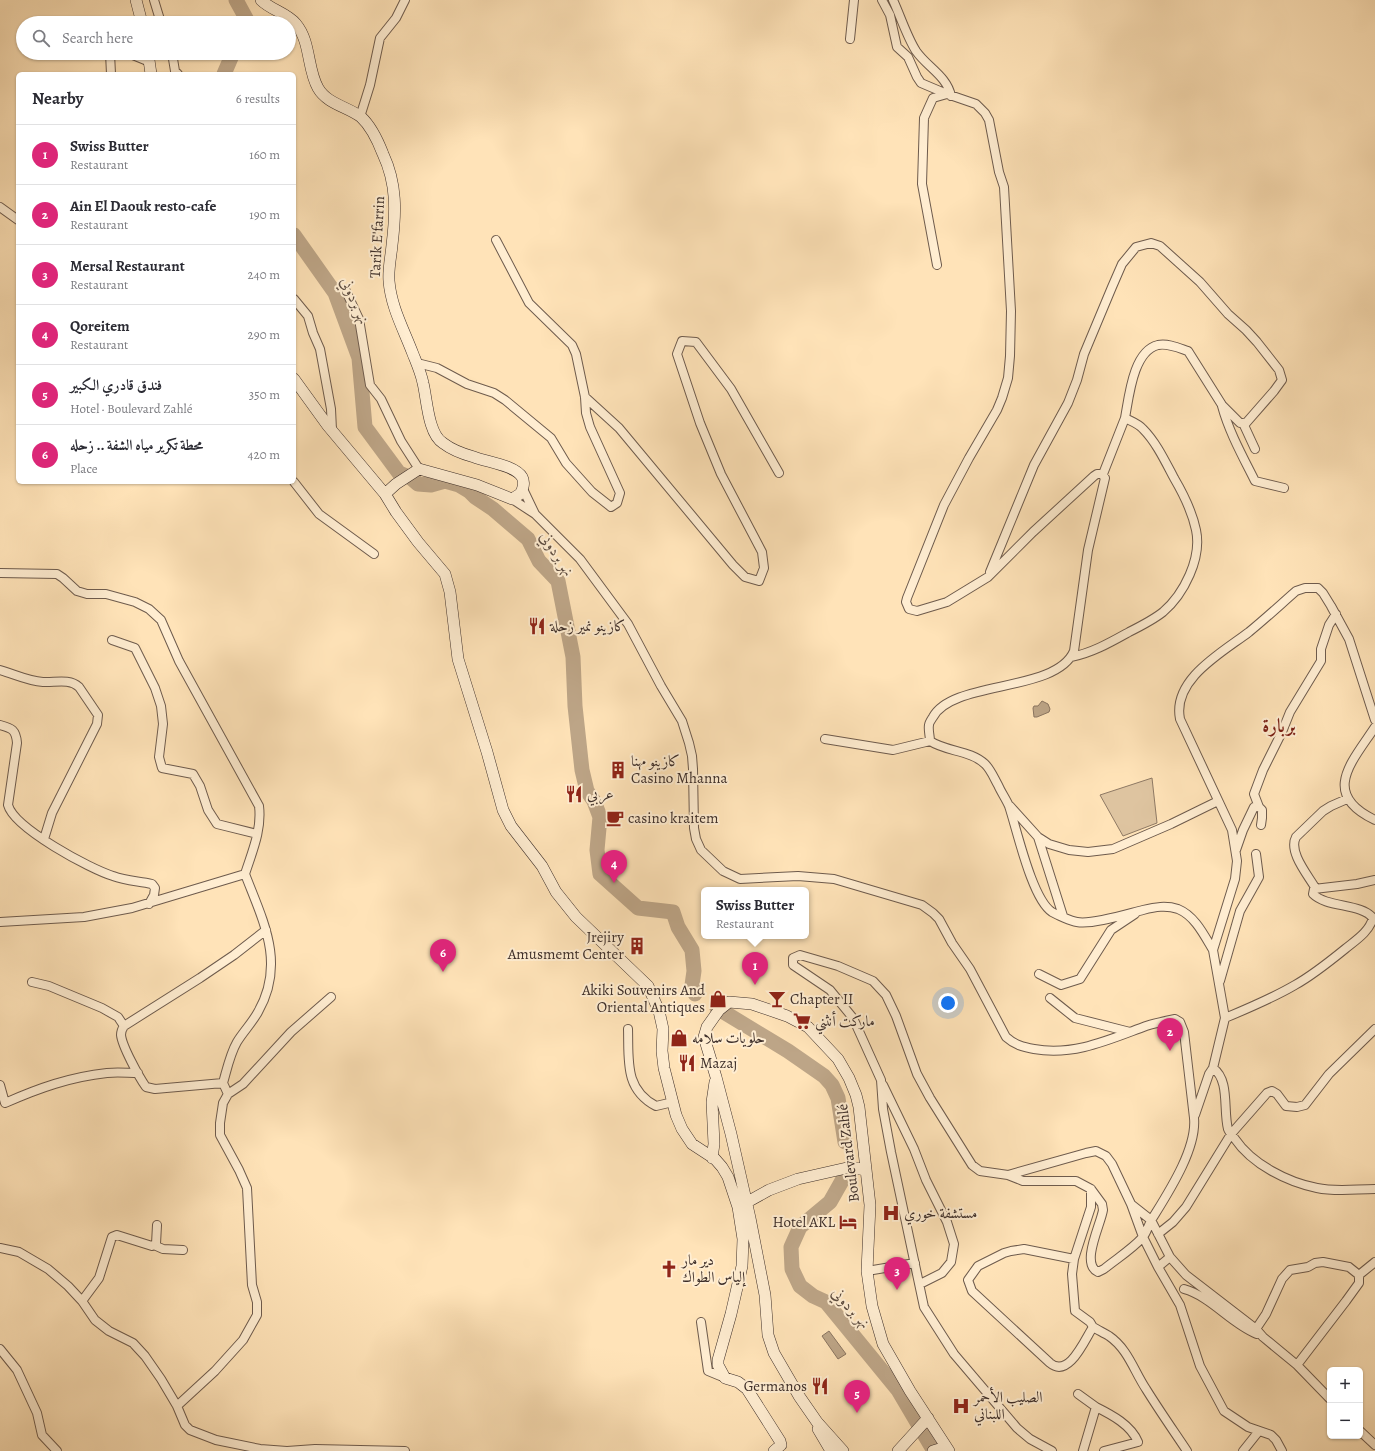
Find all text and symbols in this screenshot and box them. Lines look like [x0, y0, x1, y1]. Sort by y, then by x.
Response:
search box [16, 16, 296, 60]
icon: search [30, 27, 52, 49]
text: Search here [62, 28, 133, 48]
text: Nearby [32, 87, 83, 110]
text: 6 results [236, 90, 280, 107]
text: Swiss Butter [70, 136, 149, 156]
text: 1 [43, 146, 47, 163]
text: 160 m [249, 146, 280, 163]
text: Restaurant [70, 156, 128, 173]
street label: Tarik E'farrin [365, 195, 389, 279]
text: Ain El Daouk resto-cafe [70, 196, 217, 216]
text: 2 [42, 206, 48, 223]
text: 190 m [249, 206, 280, 223]
text: Restaurant [70, 216, 128, 233]
text: Mersal Restaurant [70, 256, 185, 276]
text: 3 [42, 266, 48, 283]
text: 240 m [248, 266, 280, 283]
water label: نهر بردوني [334, 274, 375, 329]
text: Restaurant [70, 276, 128, 293]
text: Qoreitem [70, 316, 130, 336]
text: 4 [42, 326, 48, 343]
text: 290 m [248, 326, 280, 343]
text: Restaurant [70, 336, 128, 353]
text: فندق قادري الكبير [70, 375, 162, 395]
text: 5 [42, 386, 48, 403]
text: 350 m [249, 386, 280, 403]
text: Hotel · Boulevard Zahlé [70, 400, 193, 417]
text: محطة تكرير مياه الشفة .. زحله [70, 435, 203, 455]
text: 6 [42, 446, 48, 463]
text: 420 m [248, 446, 280, 463]
text: Place [70, 460, 98, 477]
water label: نهر بردوني [533, 527, 580, 581]
restaurant icon: كازينو نمير زحلة [527, 616, 547, 636]
place label: كازينو نمير زحلة [549, 616, 626, 636]
district label: بربارة [1262, 713, 1296, 739]
place label: كازينو مهنا Casino Mhanna [631, 751, 727, 788]
building icon: كازينو مهنا Casino Mhanna [608, 760, 628, 780]
restaurant icon: عربي [564, 784, 584, 804]
place label: عربي [587, 784, 614, 806]
cafe icon: casino kraitem [605, 808, 625, 828]
place label: casino kraitem [628, 808, 719, 828]
pin: 4 [601, 850, 627, 883]
popup [701, 887, 809, 939]
text: Swiss Butter [716, 895, 794, 915]
text: Restaurant [716, 915, 774, 932]
place label: Jrejiry Amusmemt Center [507, 927, 624, 964]
building icon: Jrejiry Amusmemt Center [627, 936, 647, 956]
pin: 6 [430, 939, 456, 972]
pin: 1 [742, 952, 768, 985]
place label: Akiki Souvenirs And Oriental Antiques [581, 980, 706, 1017]
shop icon: Akiki Souvenirs And Oriental Antiques [708, 989, 728, 1009]
bar icon: Chapter II [767, 989, 787, 1009]
place label: Chapter II [790, 989, 854, 1009]
your location [938, 993, 958, 1013]
place label: ماركت أنثني [815, 1010, 875, 1035]
supermarket icon: ماركت أنثني [792, 1011, 812, 1031]
pin: 2 [1157, 1018, 1183, 1051]
shop icon: حلويات سلامه [669, 1028, 689, 1048]
place label: حلويات سلامه [692, 1028, 765, 1048]
restaurant icon: Mazaj [677, 1053, 697, 1073]
place label: Mazaj [700, 1053, 737, 1073]
street label: Boulevard Zahlé [832, 1103, 864, 1203]
hospital icon: مستشفة خوري [881, 1203, 901, 1223]
place label: مستشفة خوري [904, 1203, 977, 1225]
place label: Hotel AKL [772, 1212, 835, 1232]
hotel icon: Hotel AKL [838, 1212, 858, 1232]
place label: دير مار إلياس الطواك [680, 1250, 747, 1287]
pin: 3 [884, 1257, 910, 1290]
church icon: دير مار إلياس الطواك [659, 1259, 679, 1279]
water label: نهر بردوني [825, 1282, 876, 1334]
map controls [1327, 1367, 1363, 1439]
button: + [1327, 1367, 1363, 1403]
place label: Germanos [744, 1376, 807, 1396]
restaurant icon: Germanos [810, 1376, 830, 1396]
pin: 5 [844, 1380, 870, 1413]
place label: الصليب الأحمر اللبناني [972, 1386, 1043, 1426]
hospital icon: الصليب الأحمر اللبناني [951, 1396, 971, 1416]
button: − [1327, 1403, 1363, 1439]

